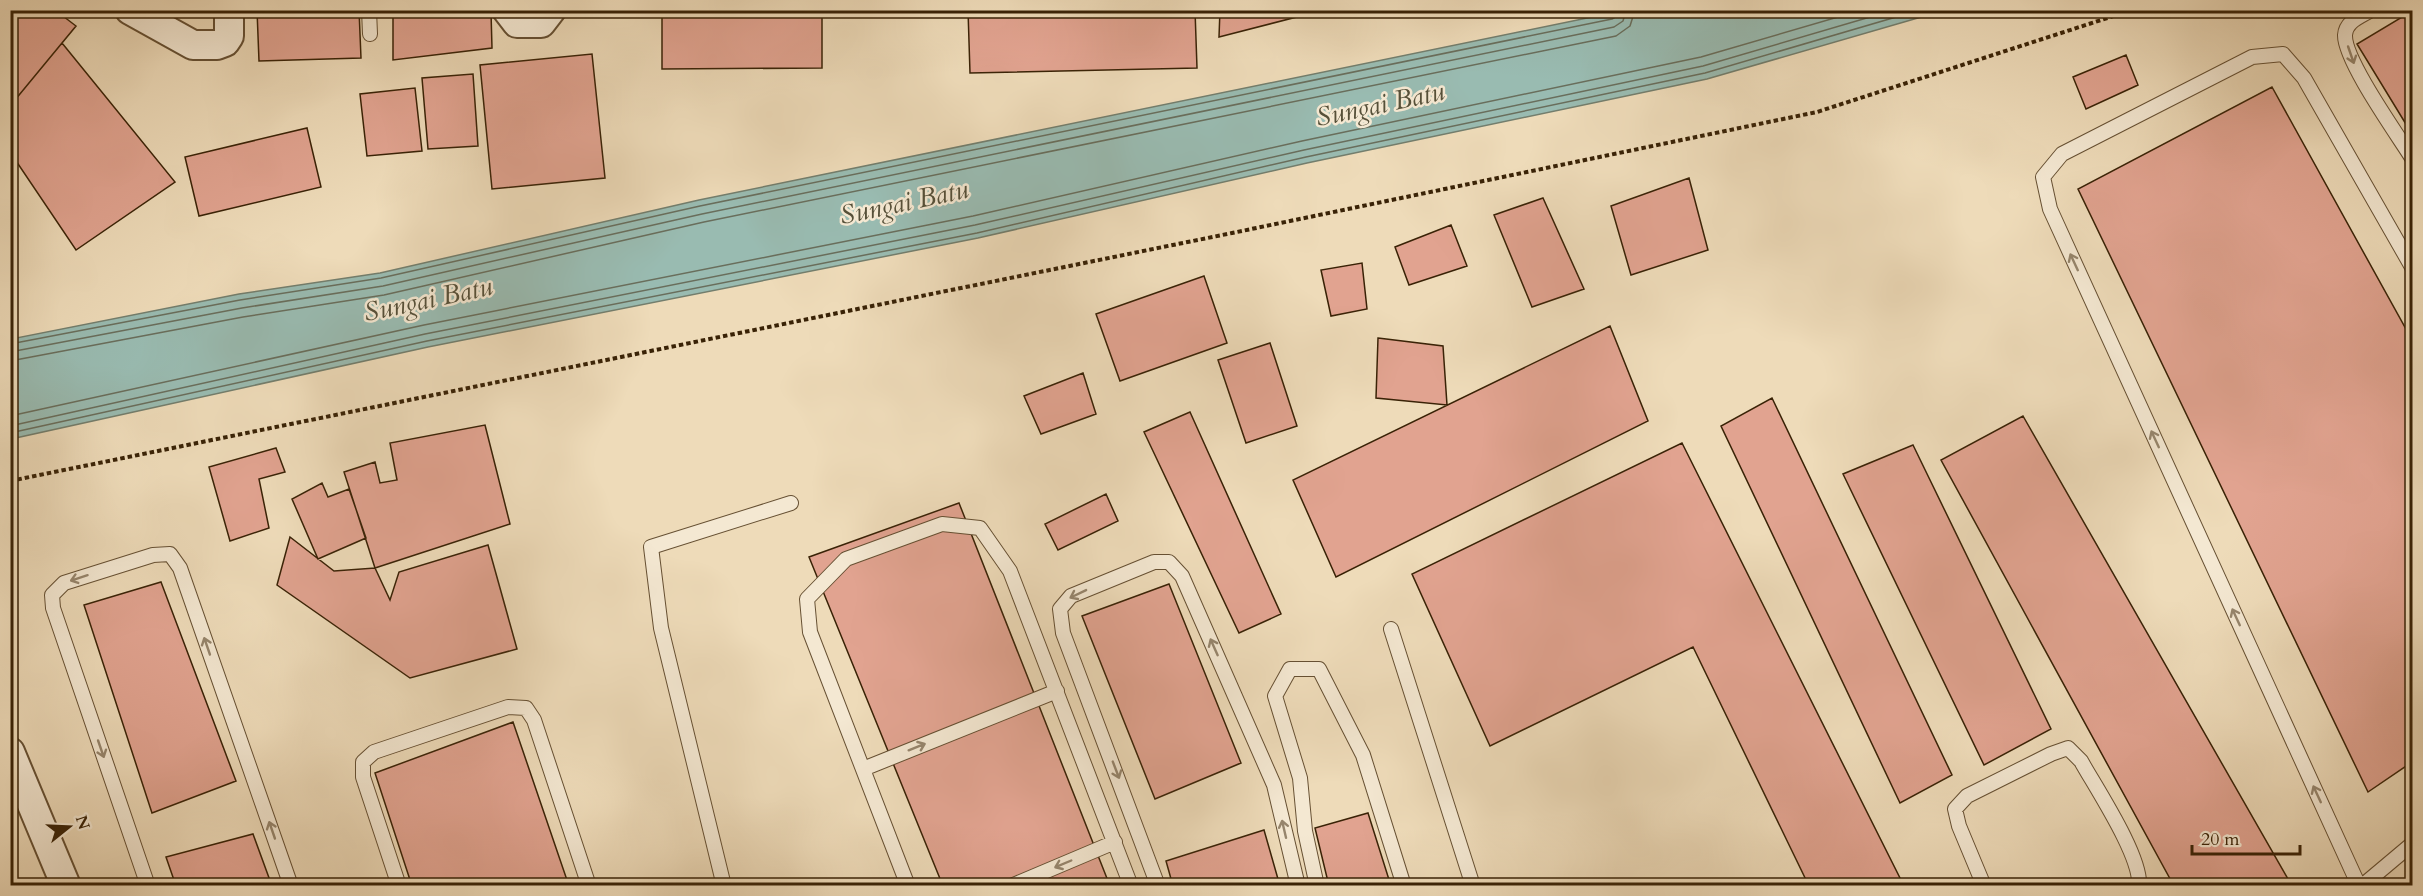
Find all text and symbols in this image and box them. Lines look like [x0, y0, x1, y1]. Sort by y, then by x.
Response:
one-way arrow [2347, 45, 2358, 64]
water label: Sungai Batu [1312, 73, 1448, 136]
water label: Sungai Batu [836, 171, 972, 234]
one-way arrow [2068, 254, 2079, 272]
water label: Sungai Batu [360, 268, 496, 331]
one-way arrow [2149, 431, 2160, 449]
one-way arrow [70, 573, 89, 584]
one-way arrow [1070, 588, 1088, 600]
one-way arrow [2230, 608, 2241, 626]
one-way arrow [201, 637, 212, 656]
one-way arrow [1208, 639, 1219, 657]
one-way arrow [97, 739, 108, 758]
one-way arrow [908, 741, 926, 752]
one-way arrow [1111, 760, 1122, 778]
one-way arrow [2311, 786, 2322, 804]
north arrow [39, 797, 99, 857]
text: N [70, 813, 95, 833]
scale bar [2192, 818, 2300, 856]
one-way arrow [1278, 819, 1290, 838]
one-way arrow [265, 821, 276, 840]
text: 20 m [2201, 827, 2240, 852]
one-way arrow [1054, 859, 1072, 870]

